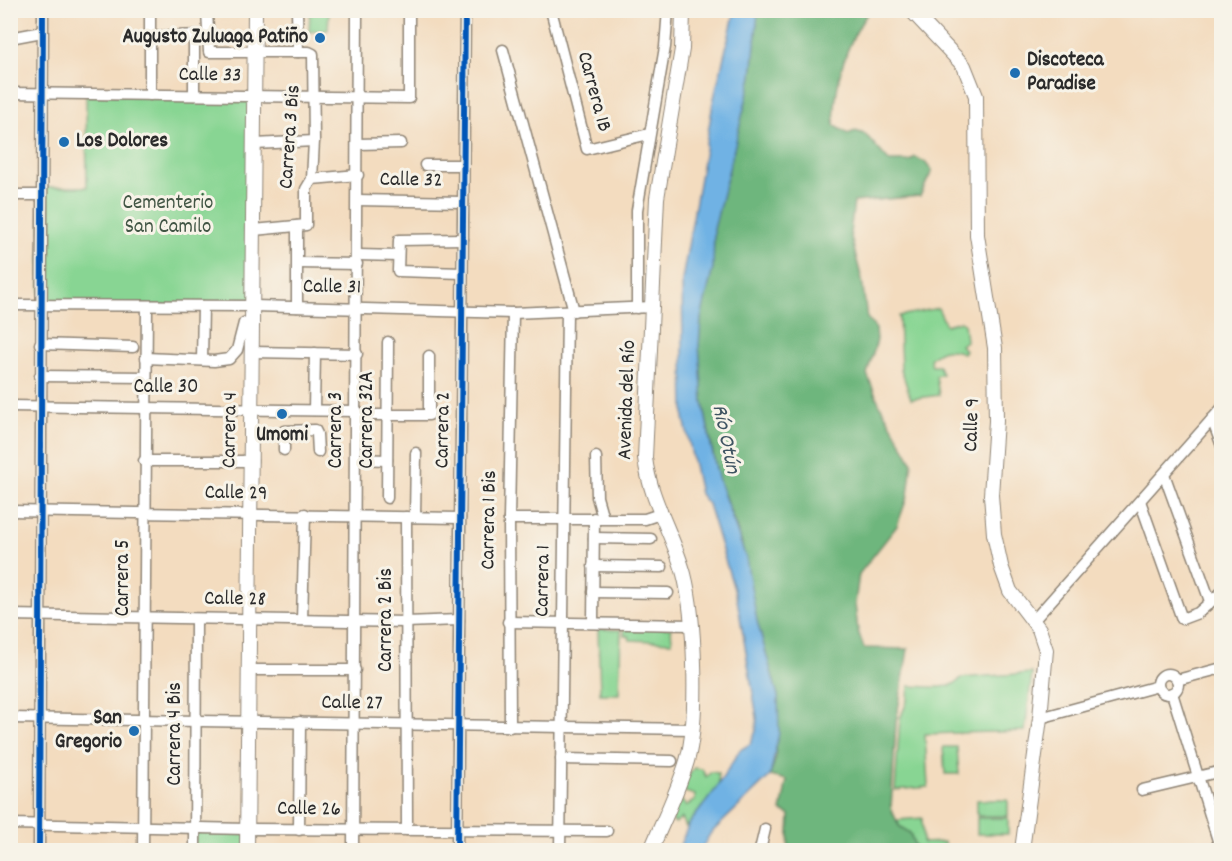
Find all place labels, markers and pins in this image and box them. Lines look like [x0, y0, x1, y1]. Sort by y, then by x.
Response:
place label: Augusto Zuluaga Patiño [122, 23, 308, 53]
marker: Augusto Zuluaga Patiño [313, 31, 327, 45]
place label: Discoteca Paradise [1027, 46, 1105, 100]
marker: Discoteca Paradise [1008, 66, 1022, 80]
place label: Los Dolores [76, 127, 168, 157]
marker: Los Dolores [57, 135, 71, 149]
marker: Umomi [275, 407, 289, 421]
place label: Umomi [256, 421, 308, 451]
place label: San Gregorio [55, 704, 122, 758]
marker: San Gregorio [127, 724, 141, 738]

